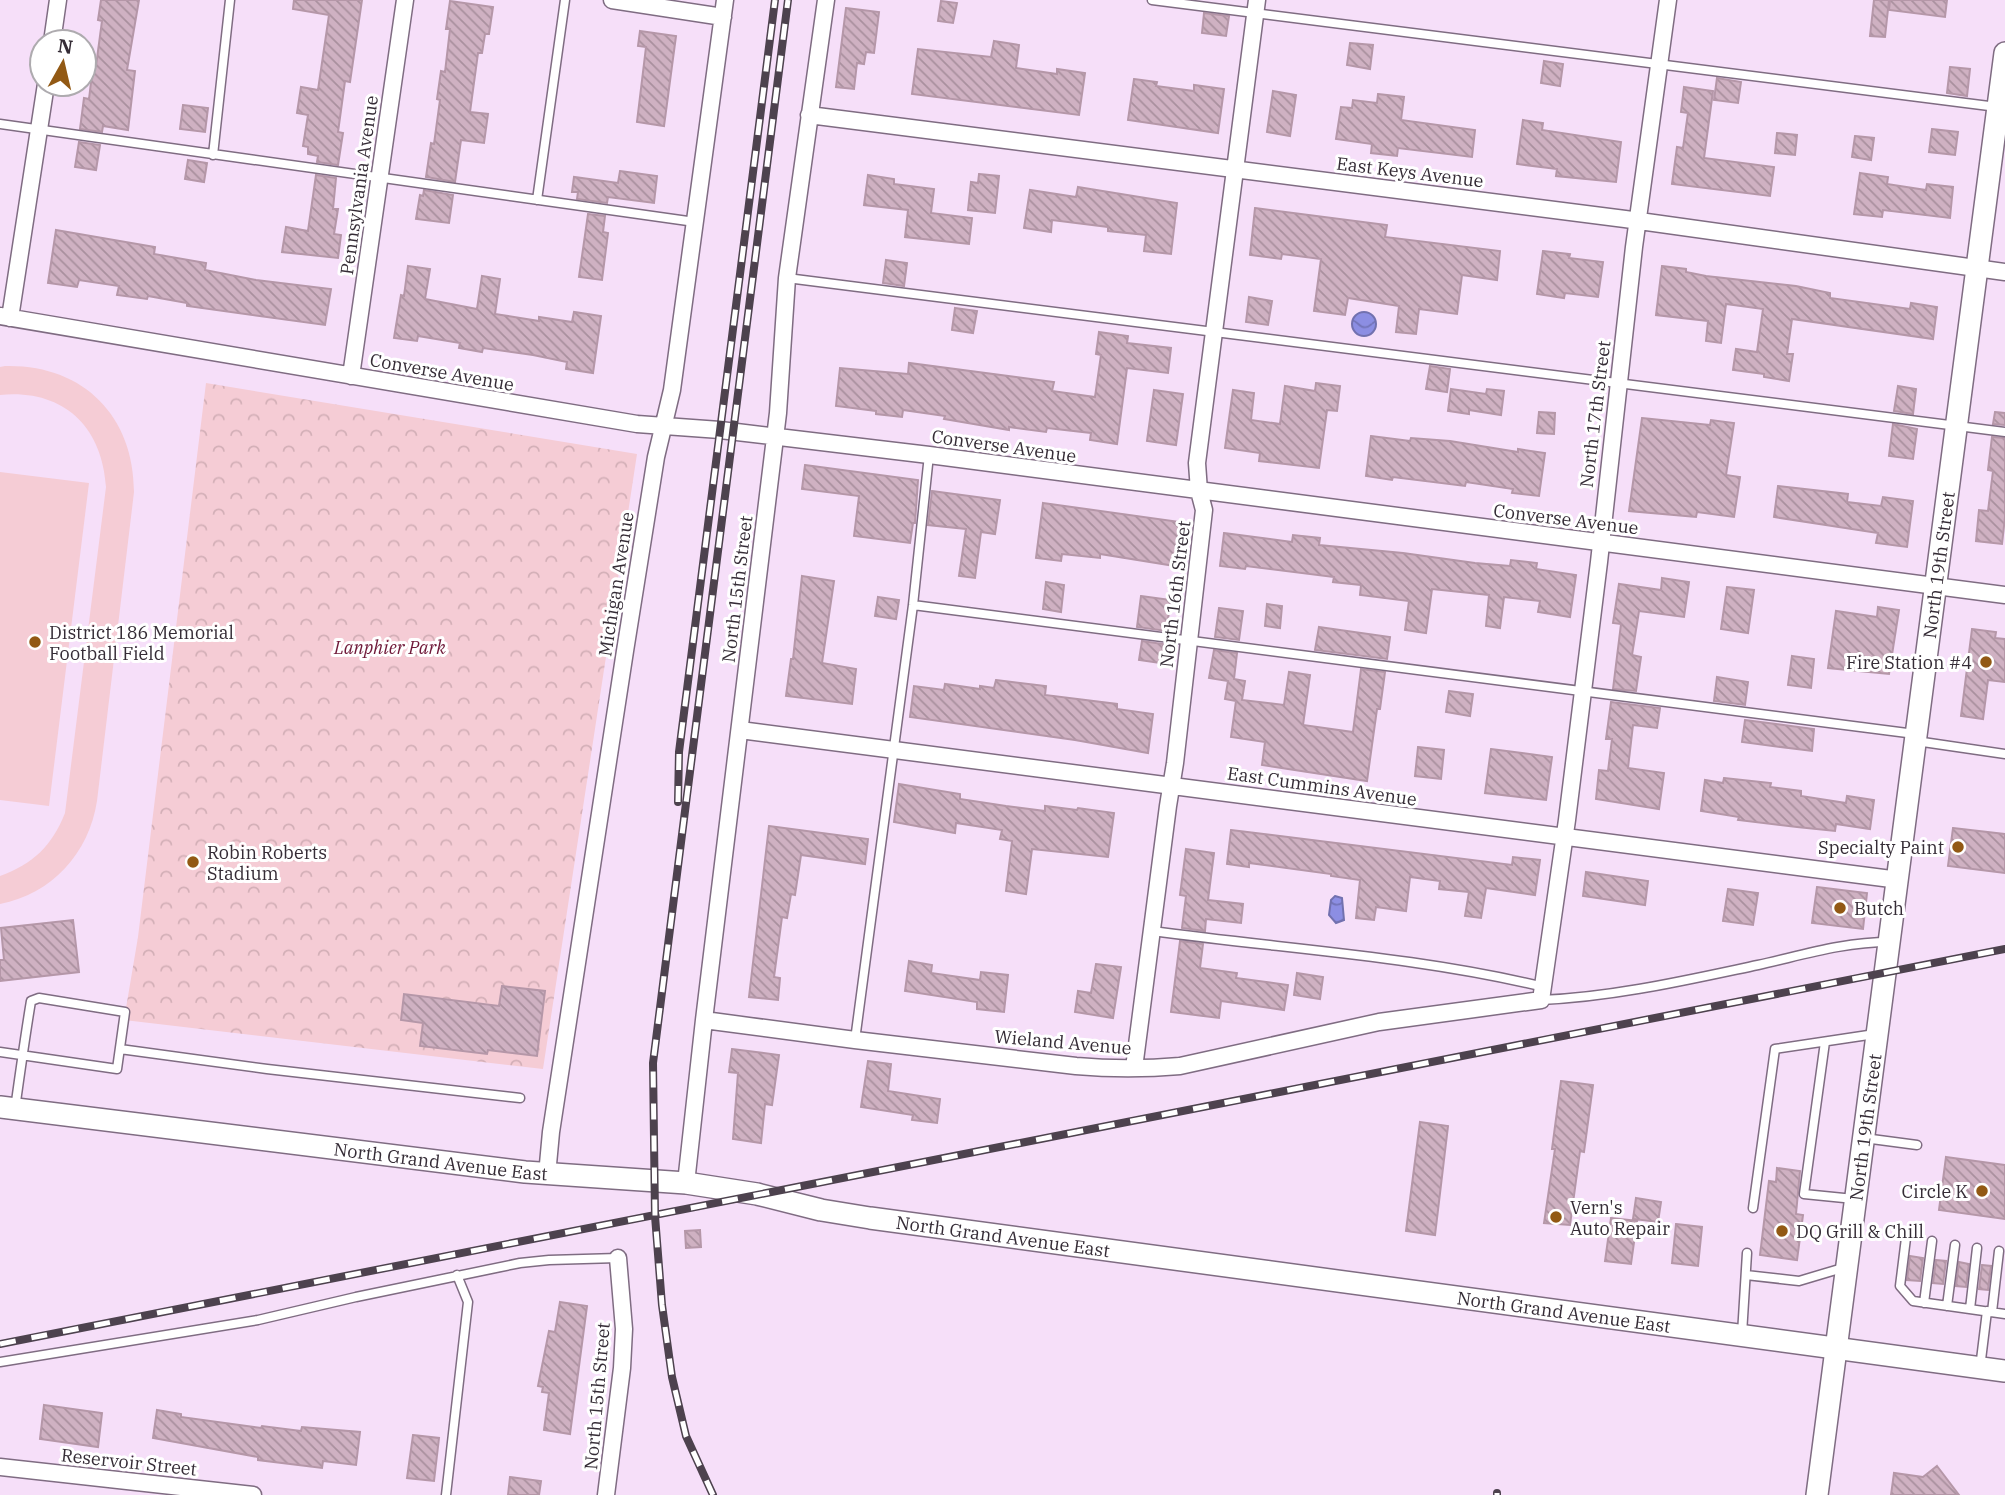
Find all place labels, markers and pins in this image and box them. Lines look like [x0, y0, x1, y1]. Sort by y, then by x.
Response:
place label: District 186 Memorial Football Field [49, 621, 234, 665]
marker: District 186 Memorial Football Field [27, 634, 43, 650]
place label: Fire Station #4 [1846, 651, 1972, 674]
marker: Fire Station #4 [1978, 654, 1994, 670]
place label: Specialty Paint [1818, 836, 1944, 859]
marker: Specialty Paint [1950, 839, 1966, 855]
place label: Robin Roberts Stadium [207, 841, 327, 885]
marker: Robin Roberts Stadium [185, 854, 201, 870]
place label: Butch [1854, 897, 1904, 920]
marker: Butch [1832, 900, 1848, 916]
place label: Circle K [1901, 1180, 1968, 1203]
marker: Circle K [1974, 1183, 1990, 1199]
place label: Vern's Auto Repair [1570, 1196, 1670, 1240]
marker: Vern's Auto Repair [1548, 1209, 1564, 1225]
place label: DQ Grill & Chill [1796, 1220, 1924, 1243]
marker: DQ Grill & Chill [1774, 1223, 1790, 1239]

